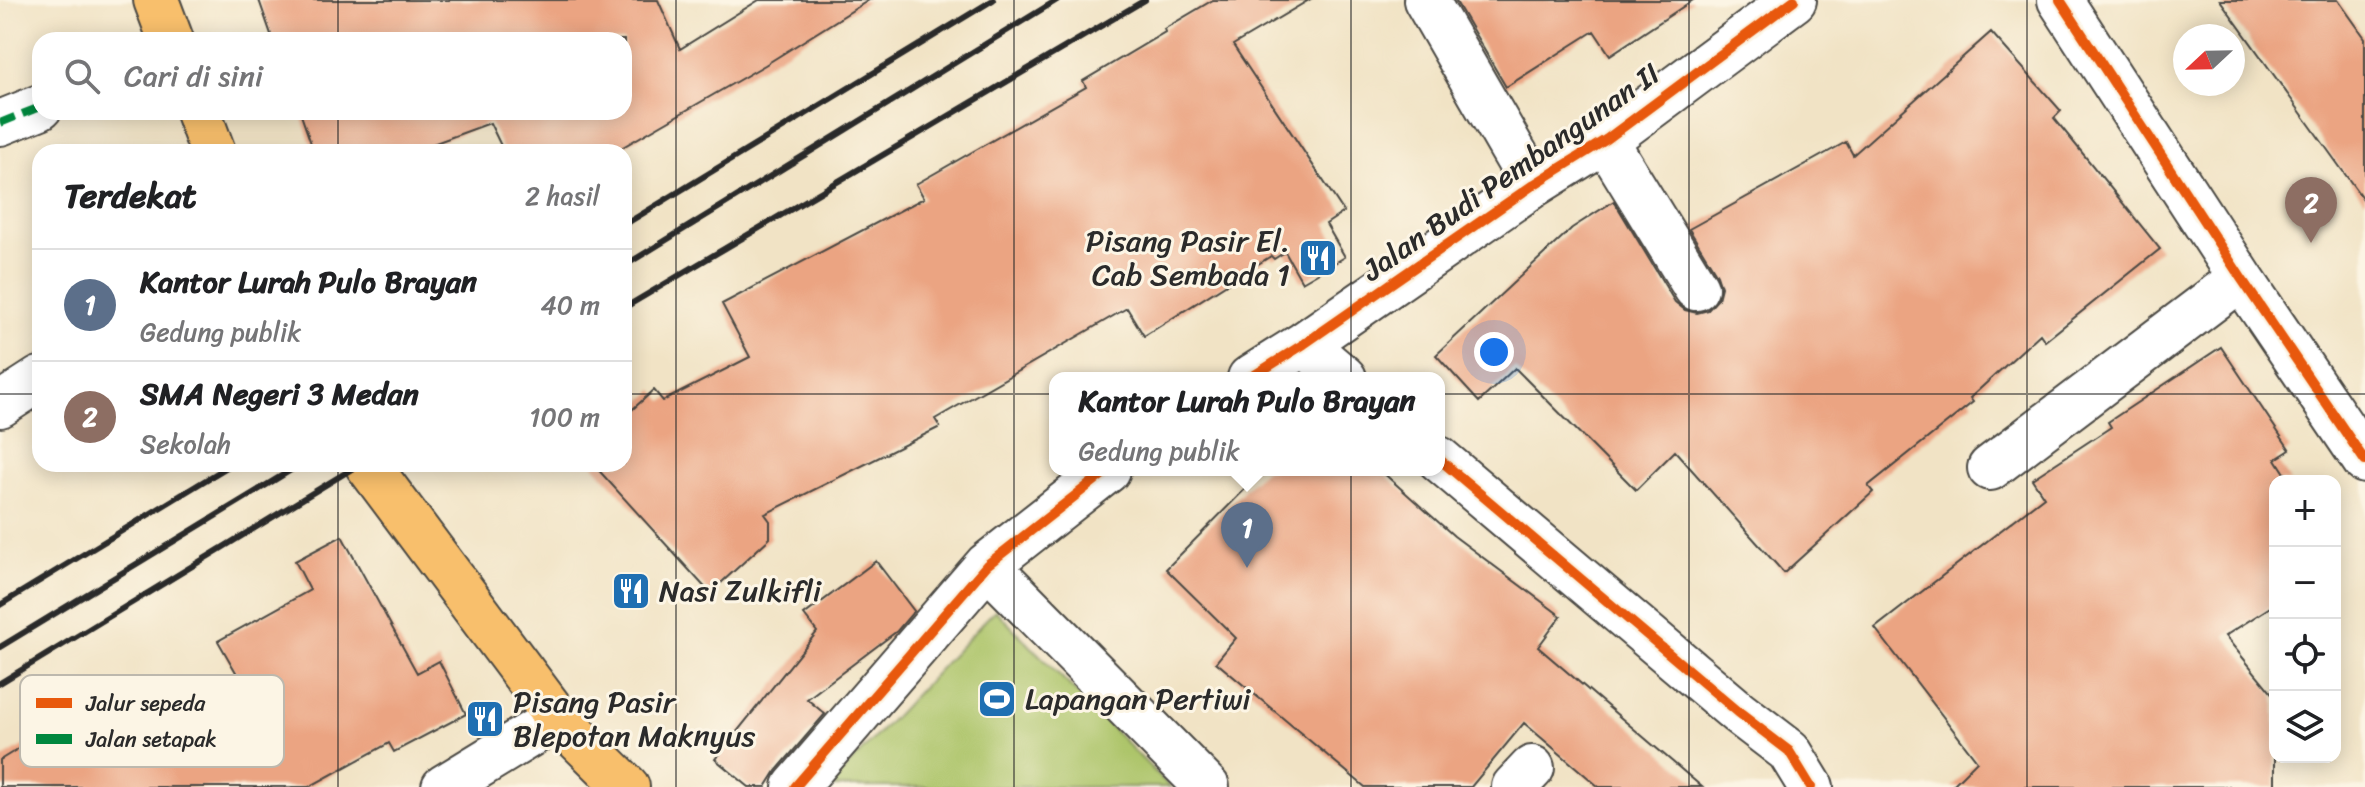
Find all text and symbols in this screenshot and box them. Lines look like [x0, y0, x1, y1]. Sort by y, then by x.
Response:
north arrow [2173, 24, 2245, 96]
search box [32, 32, 632, 120]
street label: Jalan Budi Pembangunan II [1349, 48, 1672, 296]
text: Cari di sini [124, 49, 263, 103]
icon: search [60, 54, 104, 98]
text: Terdekat [64, 166, 197, 226]
text: 2 hasil [525, 173, 600, 219]
pin: 2 [2285, 177, 2337, 243]
place label: Pisang Pasir El. Cab Sembada 1 [1086, 214, 1290, 302]
restaurant icon: Pisang Pasir El. Cab Sembada 1 [1297, 237, 1339, 279]
text: Kantor Lurah Pulo Brayan [140, 255, 477, 309]
text: 1 [84, 282, 96, 328]
text: 40 m [541, 282, 600, 328]
text: Gedung publik [140, 309, 301, 355]
your location [1474, 332, 1514, 372]
text: SMA Negeri 3 Medan [140, 367, 419, 421]
popup [1049, 372, 1445, 476]
text: Kantor Lurah Pulo Brayan [1078, 374, 1416, 428]
text: 2 [82, 394, 98, 440]
text: 100 m [529, 394, 600, 440]
text: Sekolah [140, 421, 231, 467]
text: Gedung publik [1078, 428, 1239, 474]
map controls [2269, 475, 2341, 763]
button: + [2269, 475, 2341, 547]
pin: 1 [1221, 502, 1273, 568]
button: − [2269, 547, 2341, 619]
place label: Nasi Zulkifli [659, 564, 823, 618]
restaurant icon: Nasi Zulkifli [610, 570, 652, 612]
button: locate [2269, 619, 2341, 691]
place label: Lapangan Pertiwi [1025, 672, 1251, 726]
legend [20, 675, 284, 767]
place label: Pisang Pasir Blepotan Maknyus [513, 675, 756, 763]
sports icon: Lapangan Pertiwi [976, 678, 1018, 720]
text: Jalur sepeda [85, 684, 206, 723]
button: layers [2269, 691, 2341, 763]
restaurant icon: Pisang Pasir Blepotan Maknyus [464, 698, 506, 740]
text: Jalan setapak [85, 720, 217, 759]

